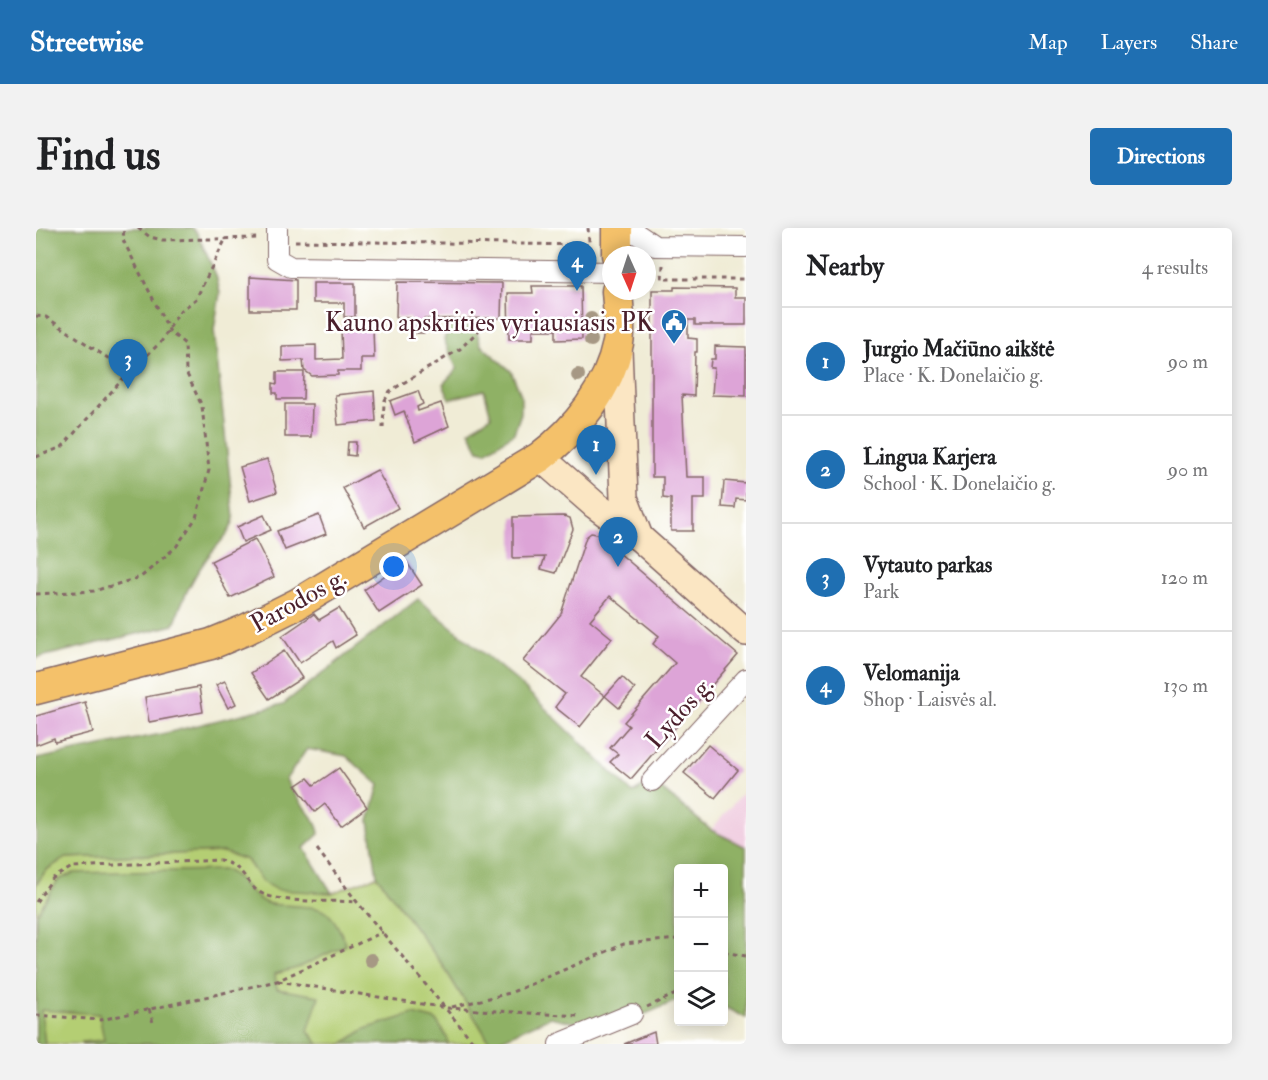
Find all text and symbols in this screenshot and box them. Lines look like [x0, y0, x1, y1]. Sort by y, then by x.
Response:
text: Streetwise [30, 25, 144, 60]
text: Map [1028, 29, 1068, 56]
text: Layers [1101, 29, 1157, 56]
text: Share [1190, 29, 1238, 56]
button: Directions [1090, 128, 1232, 185]
text: Find us [36, 130, 160, 182]
pin: 4 [558, 242, 596, 291]
north arrow [602, 246, 656, 300]
text: Nearby [806, 251, 884, 283]
text: 4 results [1142, 255, 1208, 280]
place label: Kauno apskrities vyriausiasis PK [325, 307, 655, 340]
public building icon: Kauno apskrities vyriausiasis PK [659, 307, 689, 345]
text: Jurgio Mačiūno aikštė [863, 335, 1055, 363]
pin: 3 [108, 340, 148, 389]
text: 1 [822, 349, 829, 374]
text: 90 m [1168, 349, 1208, 374]
text: Place · K. Donelaičio g. [863, 363, 1043, 388]
pin: 1 [576, 426, 616, 475]
text: Lingua Karjera [863, 443, 996, 471]
text: 2 [820, 457, 831, 482]
text: 90 m [1168, 457, 1208, 482]
text: School · K. Donelaičio g. [863, 471, 1056, 496]
pin: 2 [598, 518, 638, 567]
text: Vytauto parkas [863, 551, 992, 579]
your location [379, 552, 408, 581]
street label: Parodos g. [245, 561, 352, 640]
text: 3 [822, 565, 829, 590]
text: 120 m [1161, 565, 1208, 590]
text: Park [863, 579, 899, 604]
text: Velomanija [863, 659, 959, 687]
street label: Lydos g. [639, 670, 721, 756]
text: 4 [820, 673, 831, 698]
text: 130 m [1163, 673, 1208, 698]
text: Shop · Laisvės al. [863, 687, 997, 712]
map controls [674, 864, 728, 1026]
button: + [674, 864, 728, 918]
button: − [674, 918, 728, 972]
button: layers [674, 972, 728, 1026]

